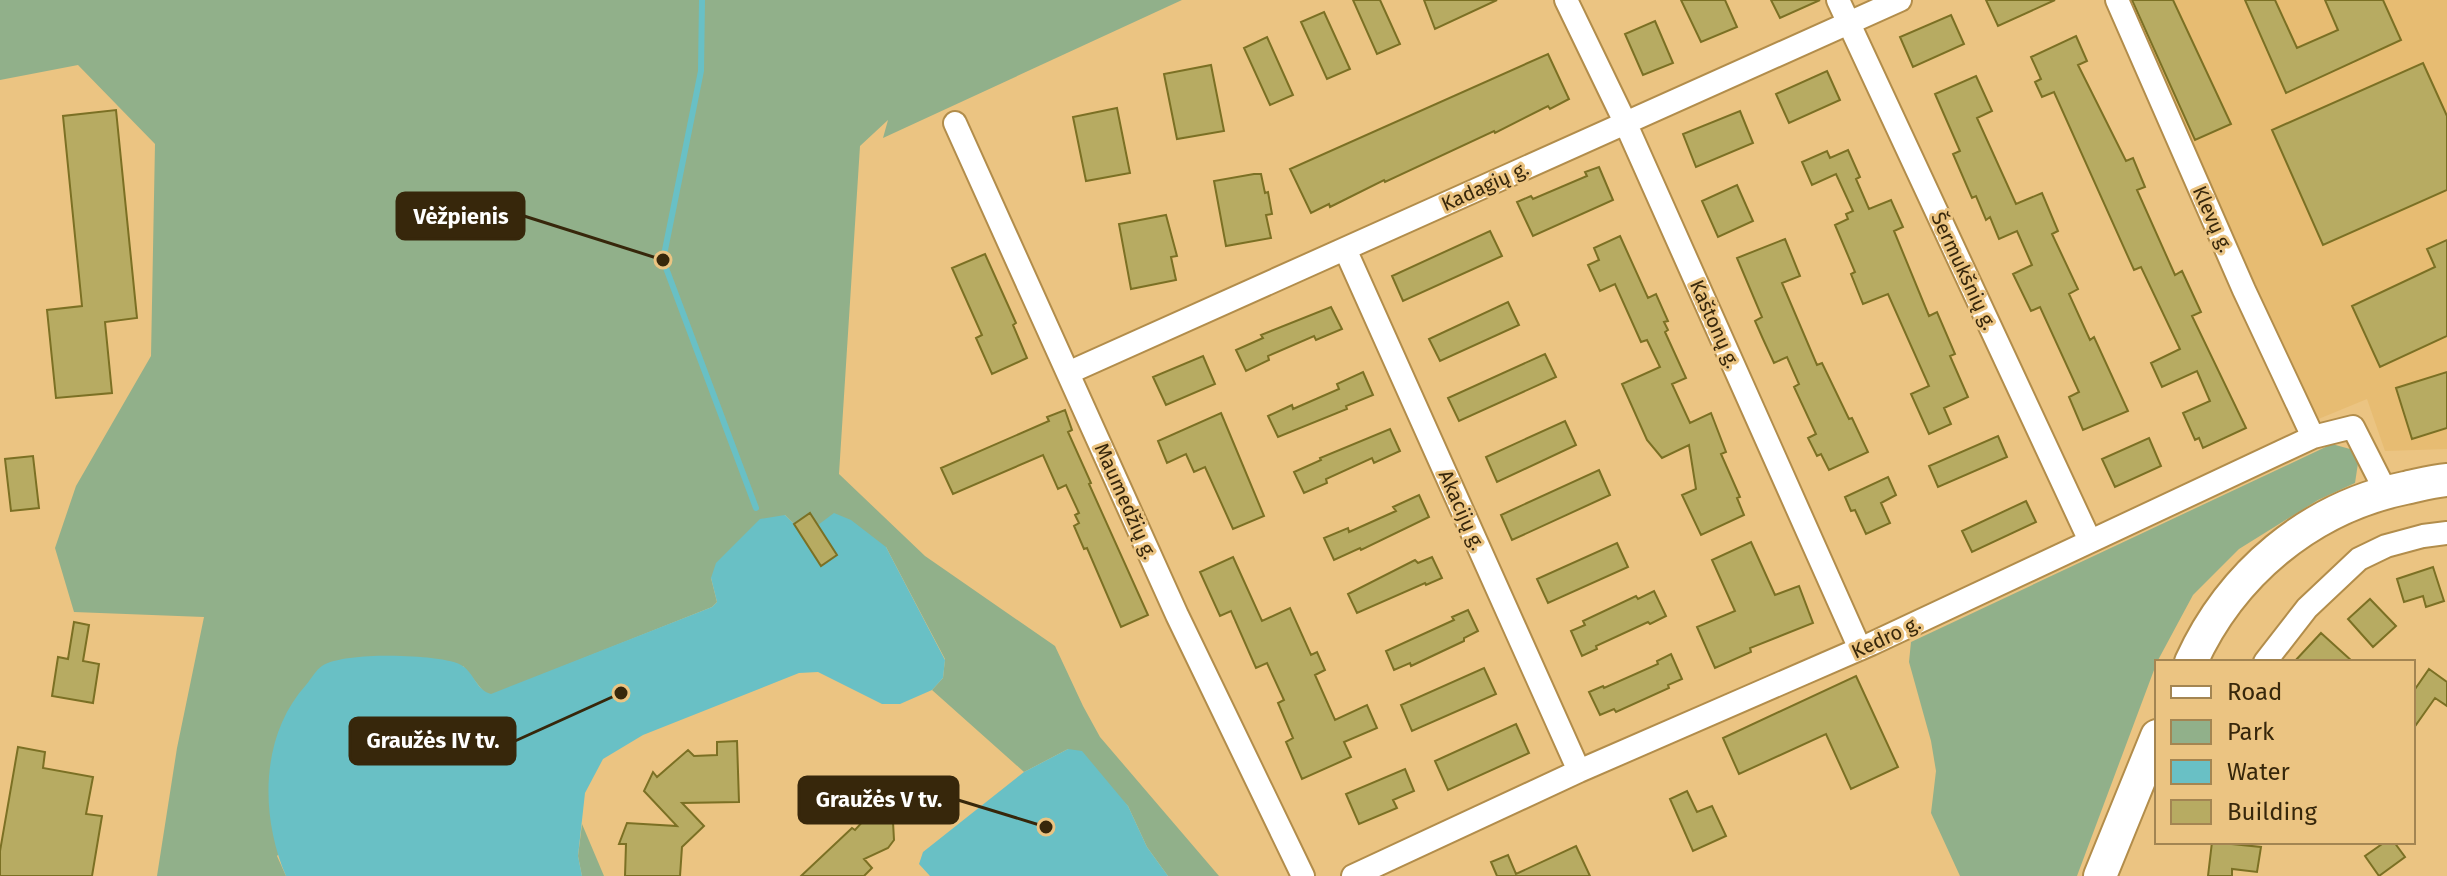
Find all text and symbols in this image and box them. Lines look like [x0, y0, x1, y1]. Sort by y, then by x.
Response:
street label: Kadagių g. [1437, 156, 1533, 216]
street label: Klevų g. [2188, 182, 2238, 256]
callout: Vėžpienis [397, 193, 524, 239]
text: Vėžpienis [412, 203, 509, 230]
street label: Šermukšnių g. [1926, 208, 2002, 334]
street label: Kaštonų g. [1685, 276, 1745, 372]
street label: Maumedžių g. [1090, 439, 1162, 563]
street label: Akacijų g. [1434, 466, 1490, 554]
street label: Kedro g. [1848, 611, 1924, 663]
legend [2155, 660, 2415, 844]
text: Road [2227, 678, 2282, 706]
callout: Graužės IV tv. [350, 718, 515, 764]
text: Park [2227, 718, 2275, 746]
text: Graužės IV tv. [366, 727, 500, 754]
text: Water [2227, 758, 2291, 786]
callout: Graužės V tv. [799, 777, 958, 823]
text: Graužės V tv. [816, 786, 942, 813]
text: Building [2227, 798, 2317, 826]

